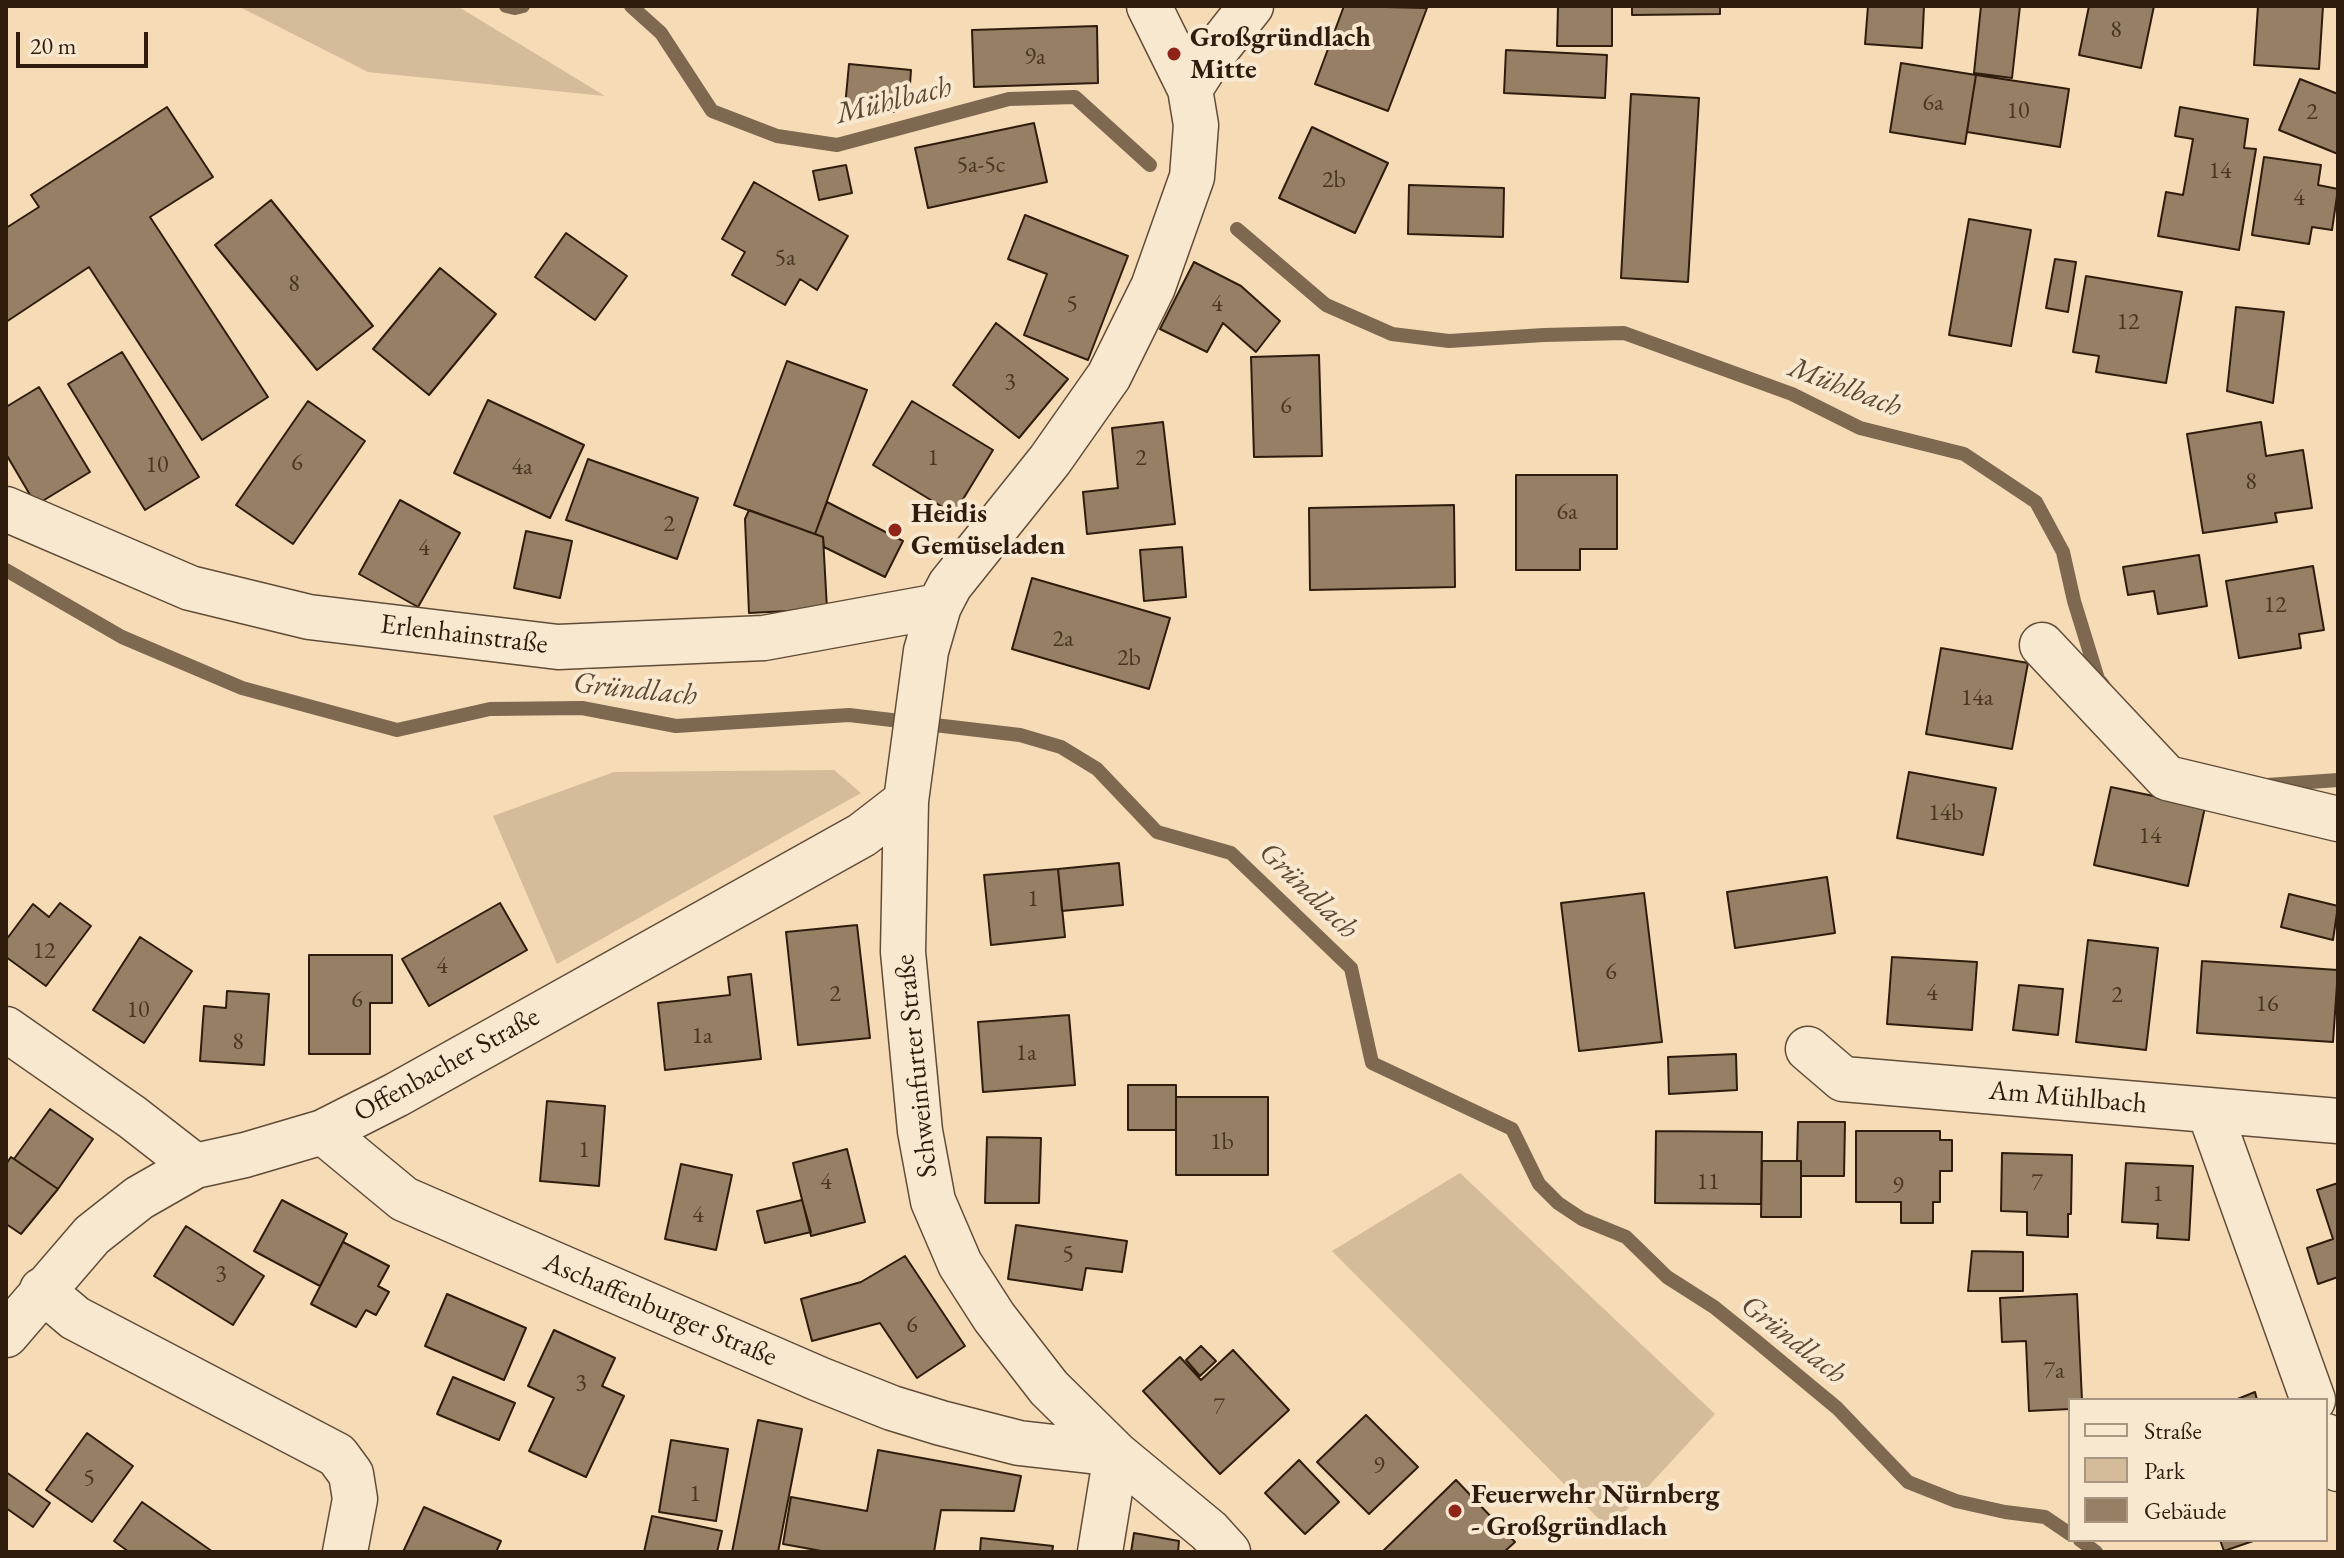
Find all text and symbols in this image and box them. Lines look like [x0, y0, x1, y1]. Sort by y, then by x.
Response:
scale bar [20, 16, 152, 66]
house number: 8 [2110, 16, 2122, 44]
place label: Großgründlach Mitte [1190, 21, 1371, 87]
text: 20 m [30, 30, 77, 61]
house number: 9a [1024, 43, 1046, 71]
marker: Großgründlach Mitte [1165, 45, 1183, 63]
water label: Mühlbach [832, 69, 956, 133]
house number: 6a [1922, 89, 1944, 117]
house number: 10 [2006, 97, 2030, 125]
house number: 2 [2306, 98, 2318, 126]
house number: 5a-5c [957, 151, 1005, 179]
house number: 14 [2208, 157, 2232, 185]
house number: 2b [1322, 166, 1346, 194]
house number: 4 [2293, 184, 2305, 212]
house number: 5a [774, 244, 796, 272]
house number: 8 [288, 270, 300, 298]
house number: 5 [1066, 290, 1078, 318]
house number: 4 [1211, 290, 1223, 318]
house number: 12 [2116, 308, 2140, 336]
water label: Mühlbach [1783, 350, 1907, 426]
house number: 3 [1004, 368, 1016, 396]
house number: 6 [1280, 392, 1292, 420]
house number: 1 [927, 444, 939, 472]
house number: 2 [1135, 444, 1147, 472]
house number: 6 [291, 449, 303, 477]
house number: 10 [145, 451, 169, 479]
house number: 4a [511, 453, 533, 481]
house number: 8 [2245, 468, 2257, 496]
place label: Heidis Gemüseladen [911, 497, 1065, 563]
house number: 6a [1556, 498, 1578, 526]
house number: 2 [663, 510, 675, 538]
marker: Heidis Gemüseladen [886, 521, 904, 539]
house number: 4 [418, 534, 430, 562]
house number: 12 [2263, 591, 2287, 619]
street label: Erlenhainstraße [378, 608, 550, 662]
house number: 2a [1052, 625, 1074, 653]
house number: 2b [1117, 644, 1141, 672]
water label: Gründlach [571, 666, 699, 714]
house number: 14a [1961, 684, 1993, 712]
house number: 14b [1928, 799, 1964, 827]
house number: 14 [2138, 822, 2162, 850]
water label: Gründlach [1251, 835, 1365, 947]
house number: 1 [1027, 885, 1039, 913]
house number: 12 [32, 937, 56, 965]
house number: 4 [436, 952, 448, 980]
street label: Schweinfurter Straße [889, 953, 945, 1179]
house number: 6 [1605, 958, 1617, 986]
house number: 4 [1926, 979, 1938, 1007]
house number: 2 [829, 980, 841, 1008]
house number: 2 [2111, 981, 2123, 1009]
house number: 6 [351, 986, 363, 1014]
house number: 16 [2255, 990, 2279, 1018]
house number: 10 [126, 996, 150, 1024]
street label: Offenbacher Straße [349, 1000, 545, 1130]
house number: 1a [691, 1022, 713, 1050]
house number: 8 [232, 1028, 244, 1056]
house number: 1a [1015, 1039, 1037, 1067]
street label: Am Mühlbach [1987, 1074, 2149, 1122]
house number: 1b [1210, 1128, 1234, 1156]
house number: 1 [578, 1136, 590, 1164]
house number: 4 [820, 1168, 832, 1196]
house number: 11 [1696, 1168, 1720, 1196]
house number: 7 [2031, 1169, 2043, 1197]
house number: 9 [1892, 1172, 1904, 1200]
house number: 1 [2152, 1180, 2164, 1208]
house number: 4 [692, 1201, 704, 1229]
house number: 5 [1062, 1240, 1074, 1268]
street label: Aschaffenburger Straße [538, 1246, 782, 1374]
house number: 3 [215, 1260, 227, 1288]
water label: Gründlach [1733, 1288, 1853, 1392]
house number: 6 [906, 1311, 918, 1339]
house number: 7a [2043, 1357, 2065, 1385]
house number: 3 [575, 1369, 587, 1397]
house number: 7 [1213, 1393, 1225, 1421]
legend [2068, 1398, 2328, 1542]
text: Straße [2144, 1415, 2202, 1446]
house number: 9 [1373, 1452, 1385, 1480]
text: Park [2144, 1455, 2185, 1486]
house number: 5 [83, 1464, 95, 1492]
place label: Feuerwehr Nürnberg - Großgründlach [1471, 1478, 1720, 1544]
house number: 1 [689, 1480, 701, 1508]
text: Gebäude [2144, 1495, 2226, 1526]
marker: Feuerwehr Nürnberg - Großgründlach [1446, 1502, 1464, 1520]

